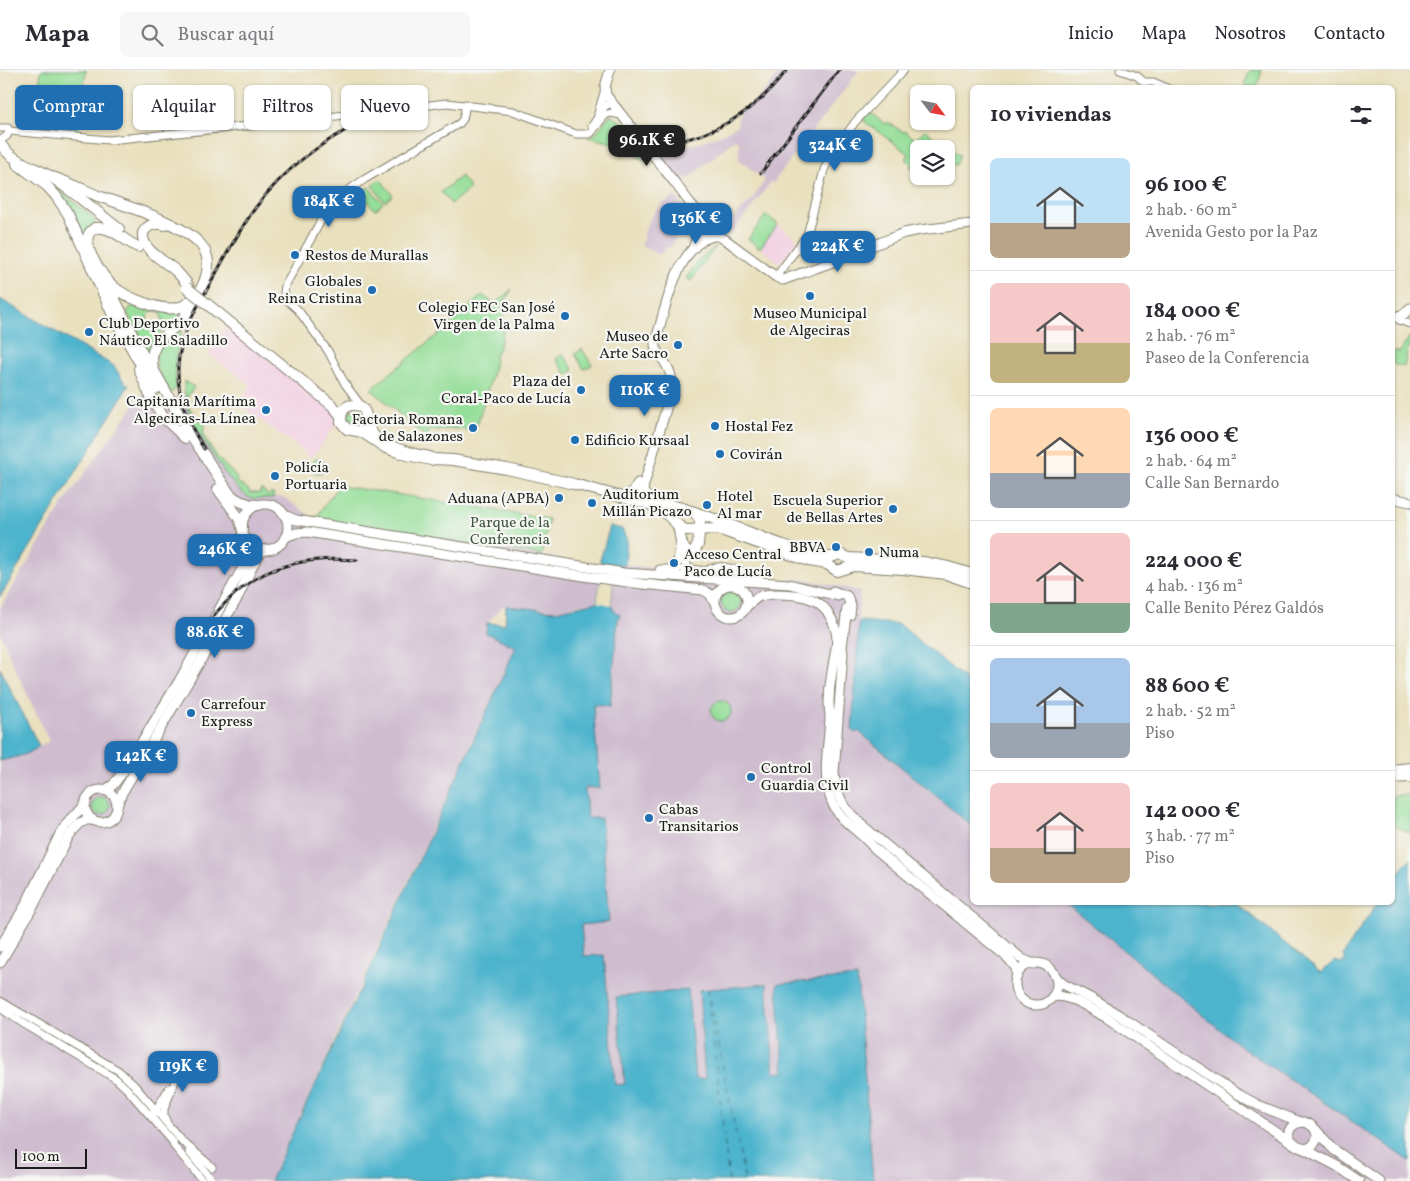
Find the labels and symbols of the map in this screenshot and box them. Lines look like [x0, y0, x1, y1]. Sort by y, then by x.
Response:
north arrow [910, 85, 955, 130]
pin: 96.1K € [601, 124, 693, 167]
pin: 324K € [794, 129, 876, 172]
pin: 184K € [288, 186, 370, 228]
pin: 136K € [655, 202, 737, 245]
pin: 224K € [797, 230, 879, 273]
place label: Restos de Murallas [305, 246, 428, 267]
marker: Restos de Murallas [289, 249, 301, 261]
place label: Globales Reina Cristina [268, 272, 362, 310]
marker: Globales Reina Cristina [366, 284, 378, 296]
marker: Museo Municipal de Algeciras [804, 290, 816, 302]
place label: Colegio FEC San José Virgen de la Palma [418, 298, 555, 336]
place label: Museo Municipal de Algeciras [753, 304, 867, 342]
marker: Colegio FEC San José Virgen de la Palma [559, 310, 571, 322]
place label: Club Deportivo Náutico El Saladillo [99, 314, 228, 352]
marker: Club Deportivo Náutico El Saladillo [83, 326, 95, 338]
place label: Museo de Arte Sacro [599, 327, 668, 365]
marker: Museo de Arte Sacro [672, 339, 684, 351]
place label: Plaza del Coral-Paco de Lucía [441, 372, 571, 410]
pin: 110K € [604, 374, 686, 417]
marker: Plaza del Coral-Paco de Lucía [575, 384, 587, 396]
place label: Capitanía Marítima Algeciras-La Línea [126, 392, 256, 430]
marker: Capitanía Marítima Algeciras-La Línea [260, 404, 272, 416]
place label: Factoria Romana de Salazones [352, 410, 463, 448]
place label: Hostal Fez [725, 417, 793, 438]
marker: Hostal Fez [709, 420, 721, 432]
marker: Factoria Romana de Salazones [467, 422, 479, 434]
place label: Edificio Kursaal [585, 431, 689, 452]
marker: Edificio Kursaal [569, 434, 581, 446]
place label: Covirán [730, 445, 783, 466]
marker: Covirán [714, 448, 726, 460]
place label: Policía Portuaria [285, 458, 347, 496]
marker: Policía Portuaria [269, 470, 281, 482]
place label: Auditorium Millán Picazo [602, 485, 692, 523]
place label: Hotel Al mar [717, 487, 762, 525]
place label: Aduana (APBA) [447, 489, 549, 510]
place label: Escuela Superior de Bellas Artes [773, 491, 883, 529]
marker: Aduana (APBA) [553, 492, 565, 504]
marker: Auditorium Millán Picazo [586, 497, 598, 509]
marker: Hotel Al mar [701, 499, 713, 511]
marker: Escuela Superior de Bellas Artes [887, 503, 899, 515]
park label: Parque de la Conferencia [470, 513, 550, 551]
pin: 246K € [184, 534, 266, 576]
place label: BBVA [789, 538, 826, 559]
marker: BBVA [830, 541, 842, 553]
place label: Numa [879, 543, 919, 564]
place label: Acceso Central Paco de Lucía [684, 545, 782, 583]
marker: Numa [863, 546, 875, 558]
marker: Acceso Central Paco de Lucía [668, 557, 680, 569]
pin: 88.6K € [169, 616, 261, 659]
place label: Carrefour Express [201, 695, 266, 733]
marker: Carrefour Express [185, 707, 197, 719]
pin: 142K € [100, 740, 182, 783]
place label: Control Guardia Civil [761, 759, 849, 797]
marker: Control Guardia Civil [745, 771, 757, 783]
place label: Cabas Transitarios [659, 800, 739, 838]
marker: Cabas Transitarios [643, 812, 655, 824]
pin: 119K € [142, 1050, 224, 1093]
scale bar [15, 1146, 88, 1169]

